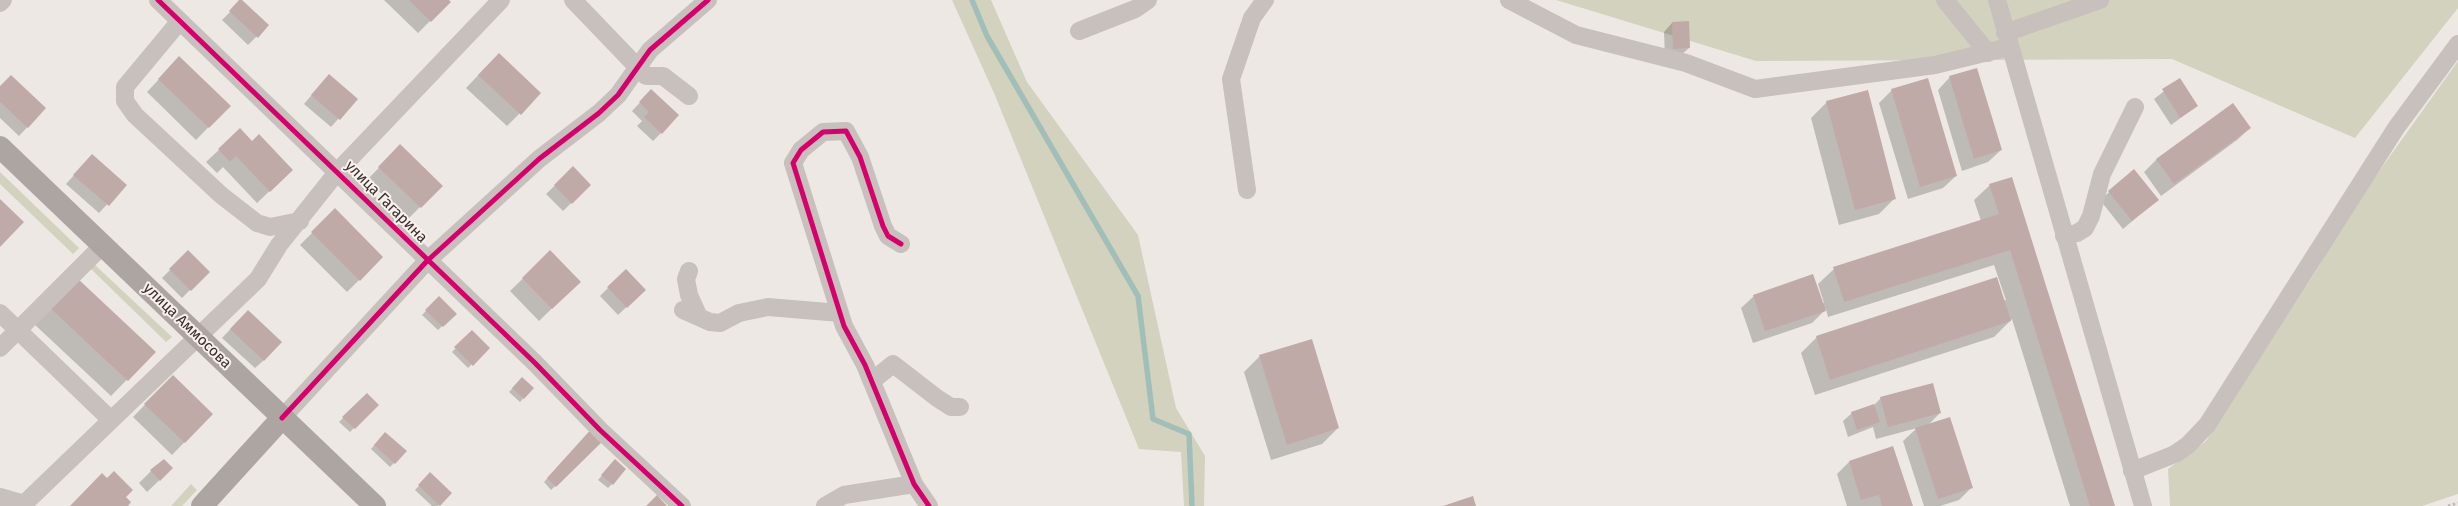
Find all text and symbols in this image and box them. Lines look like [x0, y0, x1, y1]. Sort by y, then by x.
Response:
street label: улица Гагарина [341, 157, 431, 247]
street label: улица Аммосова [139, 279, 235, 373]

